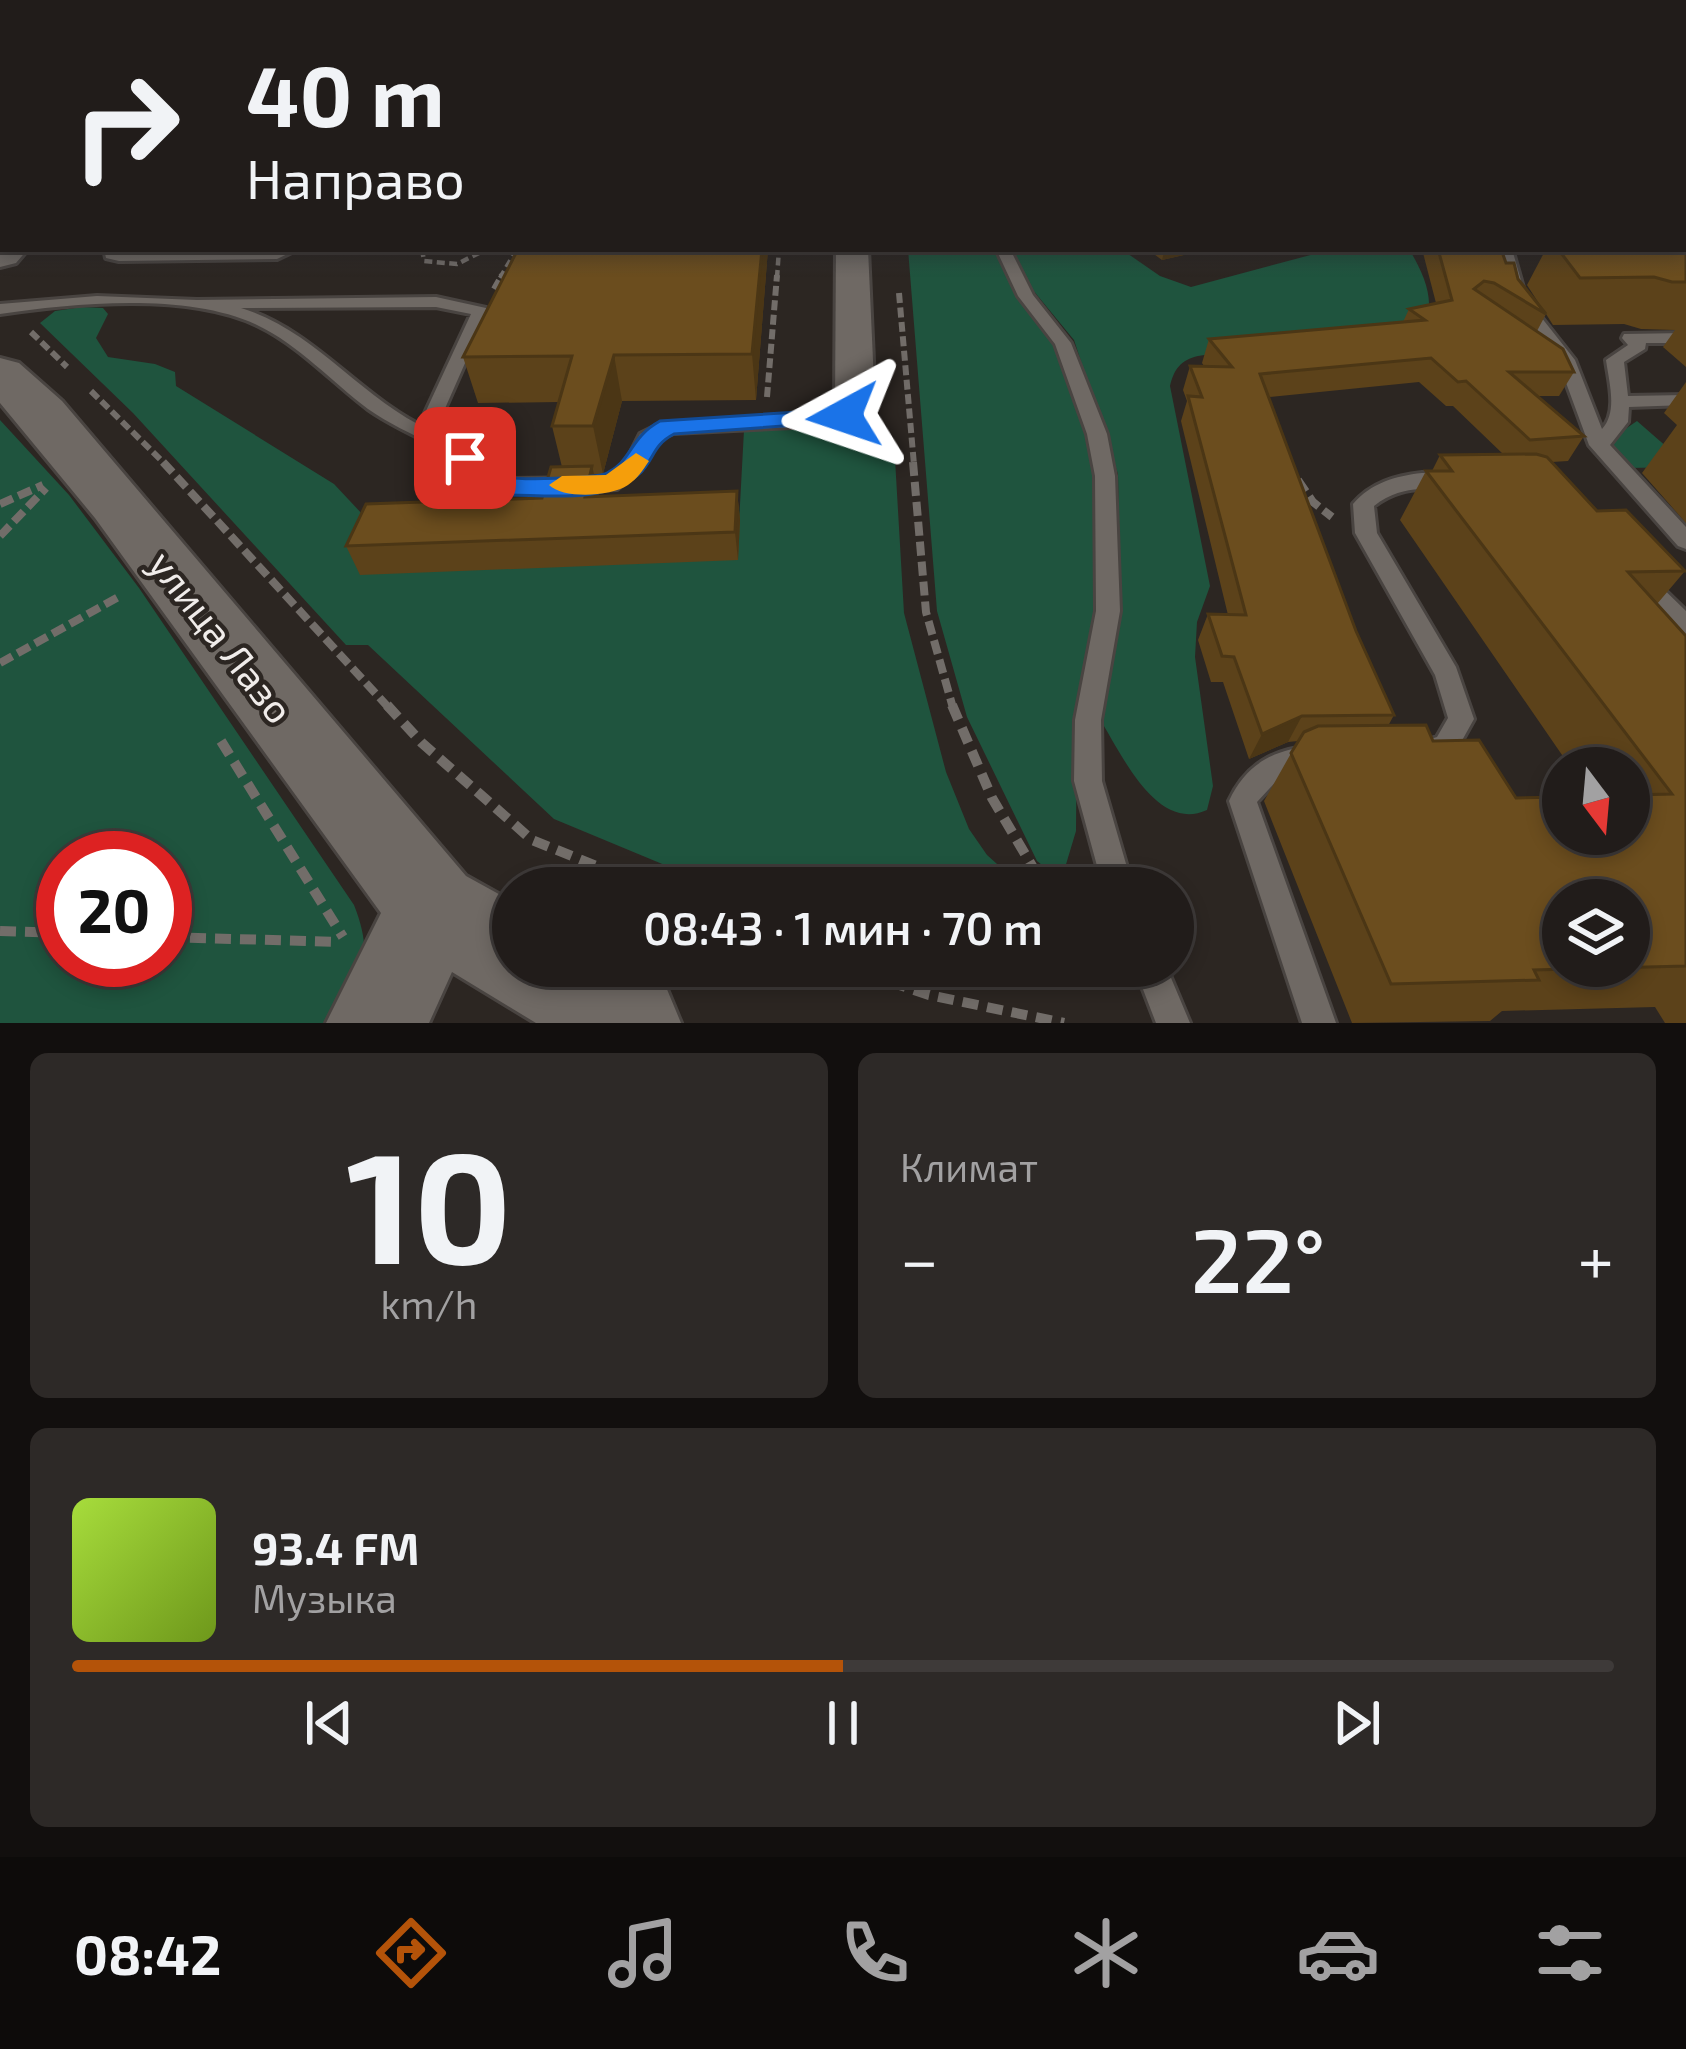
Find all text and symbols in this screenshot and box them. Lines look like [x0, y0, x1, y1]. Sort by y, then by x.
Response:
text: 40 m [246, 43, 445, 144]
icon: right [48, 48, 204, 204]
text: Направо [246, 145, 465, 210]
position arrow [781, 353, 907, 479]
pin [414, 407, 516, 509]
icon: arrive [432, 425, 498, 491]
street label: улица Лазо [139, 540, 304, 732]
north arrow [1542, 747, 1650, 855]
map controls [1542, 747, 1650, 987]
speed limit sign: 20 [36, 831, 192, 987]
button: layers [1542, 879, 1650, 987]
text: 08:43 · 1 мин · 70 m [643, 900, 1043, 954]
text: 10 [346, 1108, 512, 1295]
text: Климат [900, 1143, 1038, 1190]
text: 22° [1191, 1203, 1326, 1311]
text: − [900, 1218, 939, 1297]
text: + [1578, 1218, 1614, 1297]
text: km/h [381, 1280, 477, 1327]
text: 93.4 FM [252, 1520, 419, 1574]
text: Музыка [252, 1574, 397, 1621]
icon: previous [296, 1690, 362, 1756]
icon: pause [810, 1690, 876, 1756]
icon: next [1324, 1690, 1390, 1756]
icon: directions [369, 1911, 453, 1995]
icon: music [601, 1911, 685, 1995]
icon: phone [833, 1911, 917, 1995]
icon: climate [1064, 1911, 1148, 1995]
icon: car [1296, 1911, 1380, 1995]
icon: filters [1528, 1911, 1612, 1995]
text: 08:42 [74, 1921, 221, 1986]

